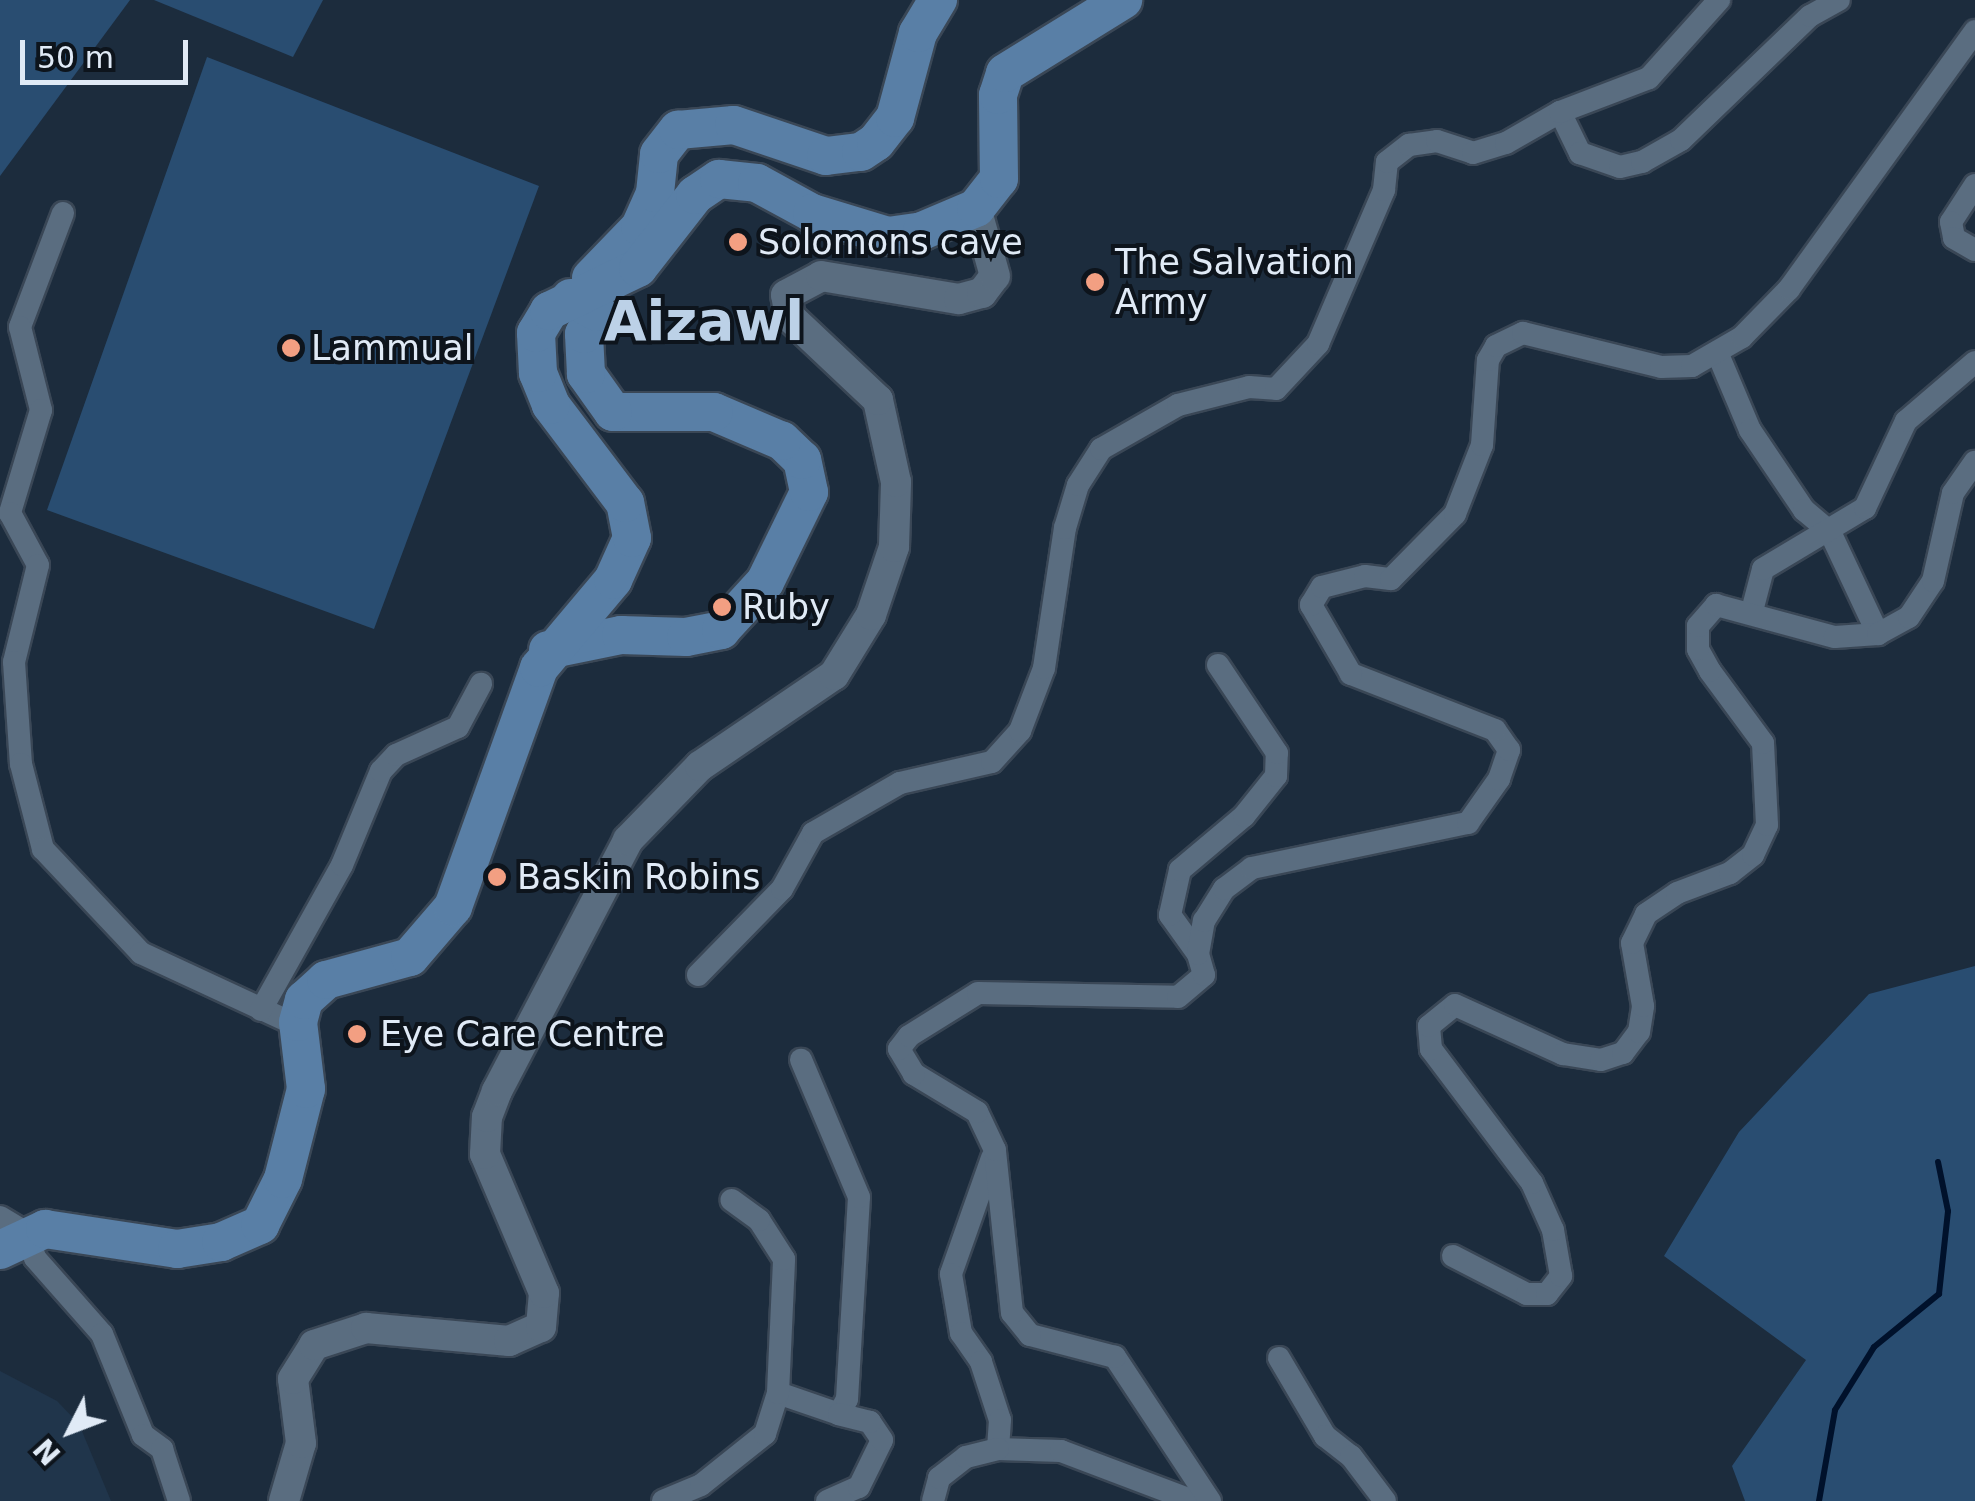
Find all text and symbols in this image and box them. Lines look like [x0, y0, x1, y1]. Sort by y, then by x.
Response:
scale bar [25, 20, 192, 82]
text: 50 m [37, 40, 114, 75]
place label: Solomons cave [758, 221, 1023, 263]
marker: Solomons cave [727, 231, 749, 253]
place label: The Salvation Army [1115, 241, 1354, 323]
marker: The Salvation Army [1084, 271, 1106, 293]
district label: Aizawl [604, 289, 804, 355]
place label: Lammual [311, 327, 473, 369]
marker: Lammual [280, 337, 302, 359]
place label: Ruby [742, 586, 830, 628]
marker: Ruby [711, 596, 733, 618]
place label: Baskin Robins [517, 856, 761, 898]
marker: Baskin Robins [486, 866, 508, 888]
place label: Eye Care Centre [380, 1013, 665, 1055]
marker: Eye Care Centre [344, 1021, 370, 1047]
north arrow [20, 1381, 120, 1481]
text: N [27, 1432, 67, 1471]

